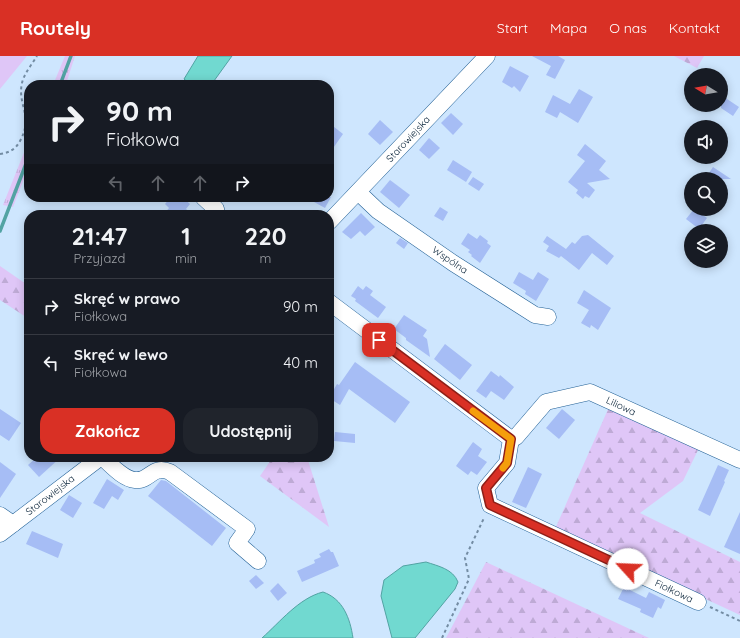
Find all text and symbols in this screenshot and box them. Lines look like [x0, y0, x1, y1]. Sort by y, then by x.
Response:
text: Routely [20, 16, 91, 40]
text: Start [497, 19, 528, 37]
text: Mapa [550, 19, 587, 37]
text: O nas [609, 19, 647, 37]
text: Kontakt [669, 19, 720, 37]
north arrow [684, 68, 728, 112]
map controls [684, 68, 728, 268]
text: 90 m [106, 93, 173, 128]
icon: right [40, 96, 92, 148]
street label: Starowiejska [383, 113, 433, 165]
button: sound [684, 120, 728, 164]
text: Fiołkowa [106, 128, 180, 151]
icon: left [105, 172, 127, 194]
icon: ahead [147, 172, 169, 194]
icon: ahead [189, 172, 211, 194]
icon: right [231, 172, 253, 194]
button: search [684, 172, 728, 216]
text: 21:47 [71, 221, 128, 251]
text: 1 [181, 221, 191, 251]
text: 220 [245, 221, 287, 251]
button: layers [684, 224, 728, 268]
street label: Wspólna [430, 243, 470, 277]
text: Przyjazd [74, 250, 125, 266]
text: min [175, 250, 197, 266]
text: m [260, 250, 271, 266]
text: Skręć w prawo [74, 289, 180, 308]
icon: right [40, 296, 62, 318]
text: 90 m [283, 297, 318, 316]
text: Fiołkowa [74, 308, 127, 324]
pin [362, 323, 396, 357]
icon: arrive [368, 329, 390, 351]
text: Skręć w lewo [74, 345, 168, 364]
icon: left [40, 352, 62, 374]
text: 40 m [283, 353, 318, 372]
text: Fiołkowa [74, 364, 127, 380]
street label: Liliowa [604, 393, 638, 419]
button: Zakończ [40, 408, 175, 454]
button: Udostępnij [183, 408, 318, 454]
street label: Starowiejska [23, 472, 77, 518]
position arrow [607, 548, 649, 590]
street label: Fiołkowa [653, 576, 695, 606]

